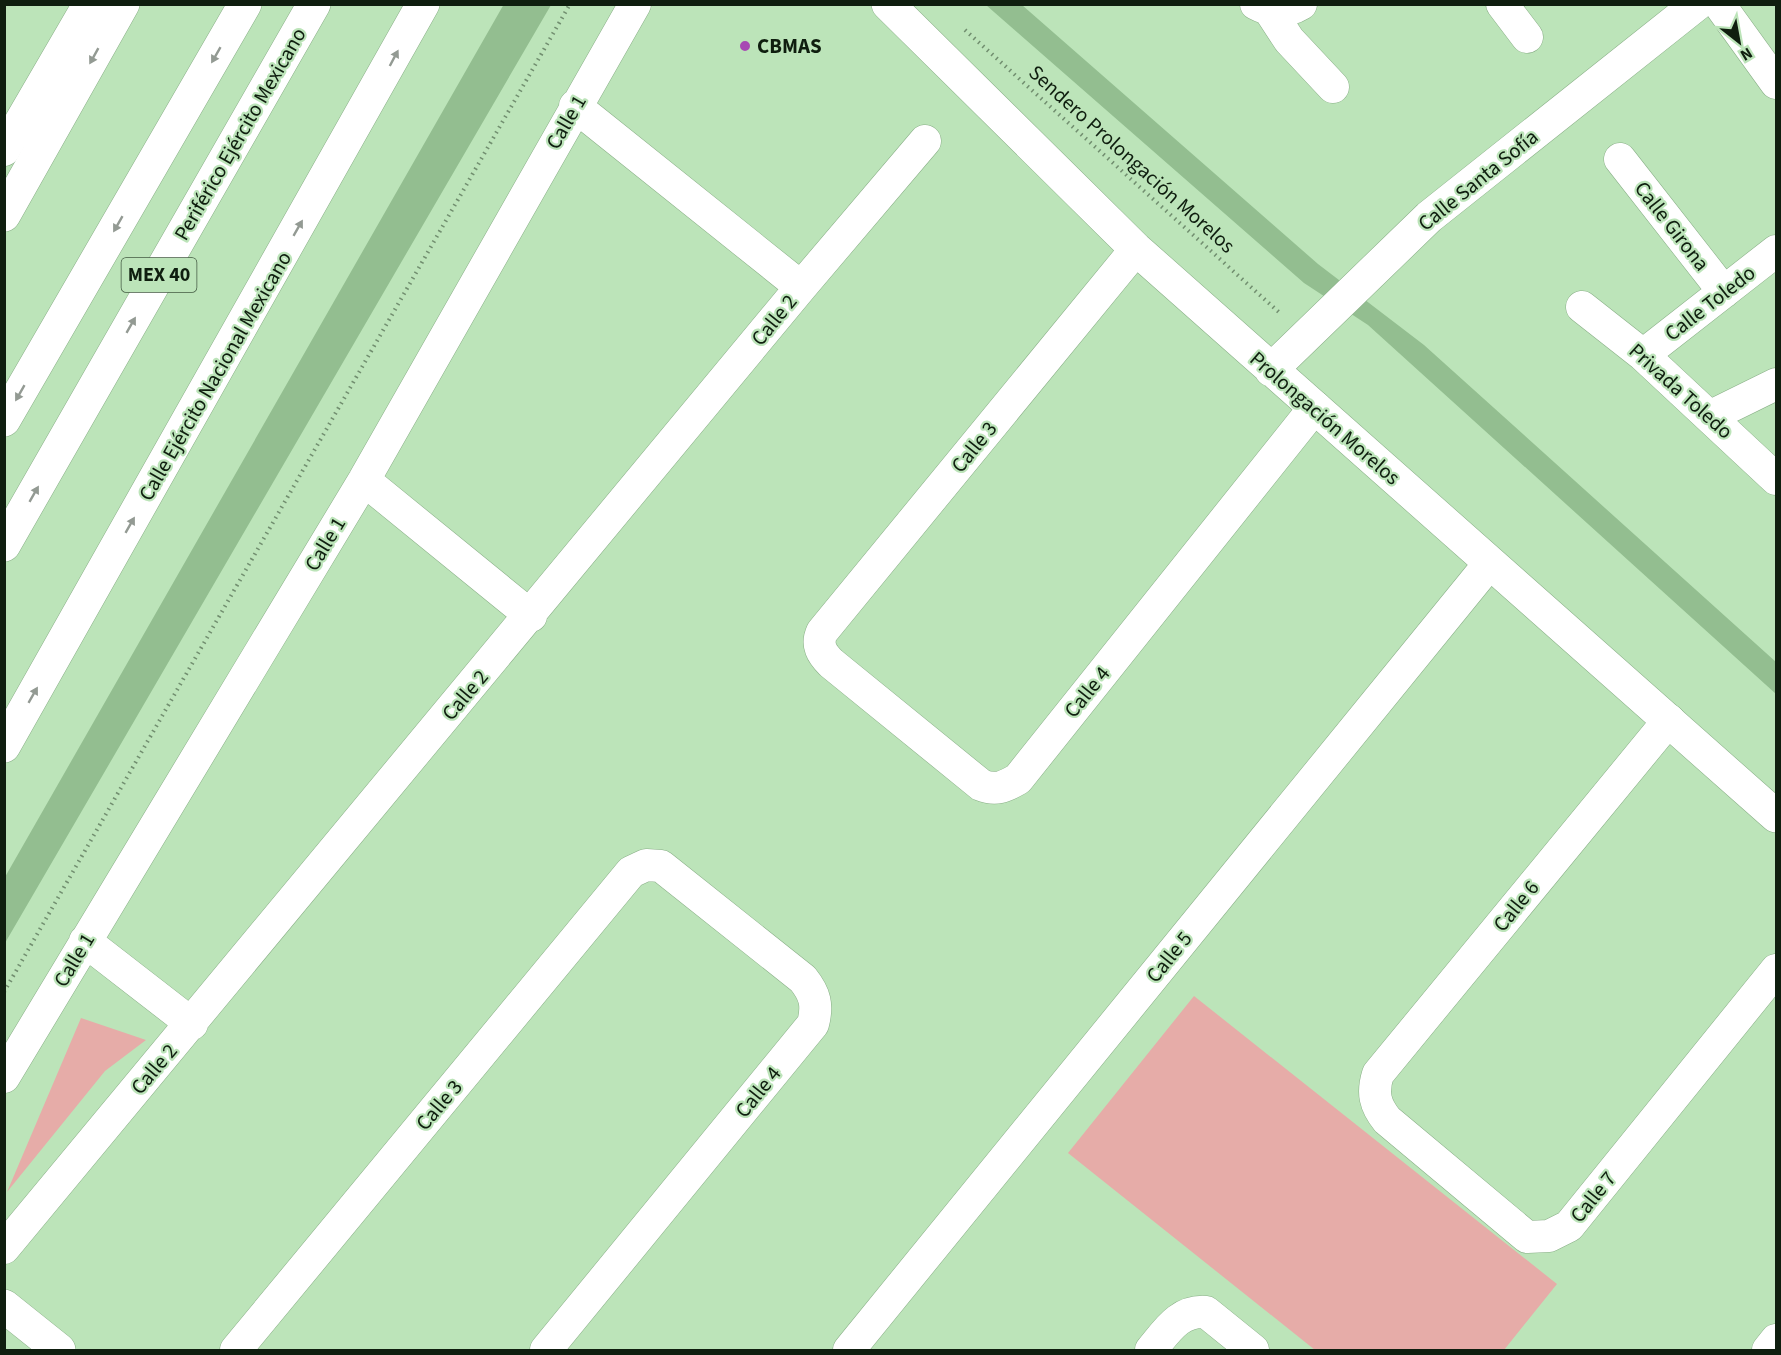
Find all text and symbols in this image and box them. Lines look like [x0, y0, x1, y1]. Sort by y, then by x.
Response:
north arrow [1709, 12, 1769, 72]
street label: Periférico Ejército Mexicano [167, 22, 313, 246]
place label: CBMAS [757, 31, 822, 61]
marker: CBMAS [738, 39, 752, 53]
text: N [1736, 42, 1756, 66]
one-way arrow [89, 47, 99, 64]
one-way arrow [211, 47, 221, 64]
one-way arrow [389, 49, 399, 66]
street label: Sendero Prolongación Morelos [1022, 58, 1242, 260]
street label: Calle 1 [538, 89, 594, 155]
street label: Calle Santa Sofía [1411, 122, 1545, 238]
street label: Calle Girona [1627, 175, 1717, 277]
one-way arrow [113, 216, 123, 233]
one-way arrow [293, 220, 304, 236]
street label: Calle Ejército Nacional Mexicano [131, 246, 299, 506]
road number: MEX 40 [122, 258, 196, 292]
street label: Calle Toledo [1658, 258, 1762, 348]
street label: Calle 2 [744, 288, 804, 352]
one-way arrow [125, 317, 136, 333]
street label: Privada Toledo [1622, 336, 1740, 446]
street label: Prolongación Morelos [1243, 344, 1407, 492]
one-way arrow [15, 385, 26, 401]
street label: Calle 3 [944, 415, 1004, 479]
one-way arrow [28, 486, 39, 502]
street label: Calle 1 [297, 511, 353, 577]
one-way arrow [124, 517, 135, 533]
street label: Calle 4 [1057, 660, 1117, 724]
street label: Calle 2 [435, 663, 495, 727]
one-way arrow [28, 687, 39, 703]
street label: Calle 6 [1486, 874, 1546, 938]
street label: Calle 5 [1139, 925, 1199, 989]
street label: Calle 1 [46, 927, 102, 993]
street label: Calle 2 [124, 1037, 184, 1101]
street label: Calle 4 [728, 1060, 788, 1124]
street label: Calle 3 [409, 1073, 469, 1137]
street label: Calle 7 [1563, 1165, 1623, 1229]

